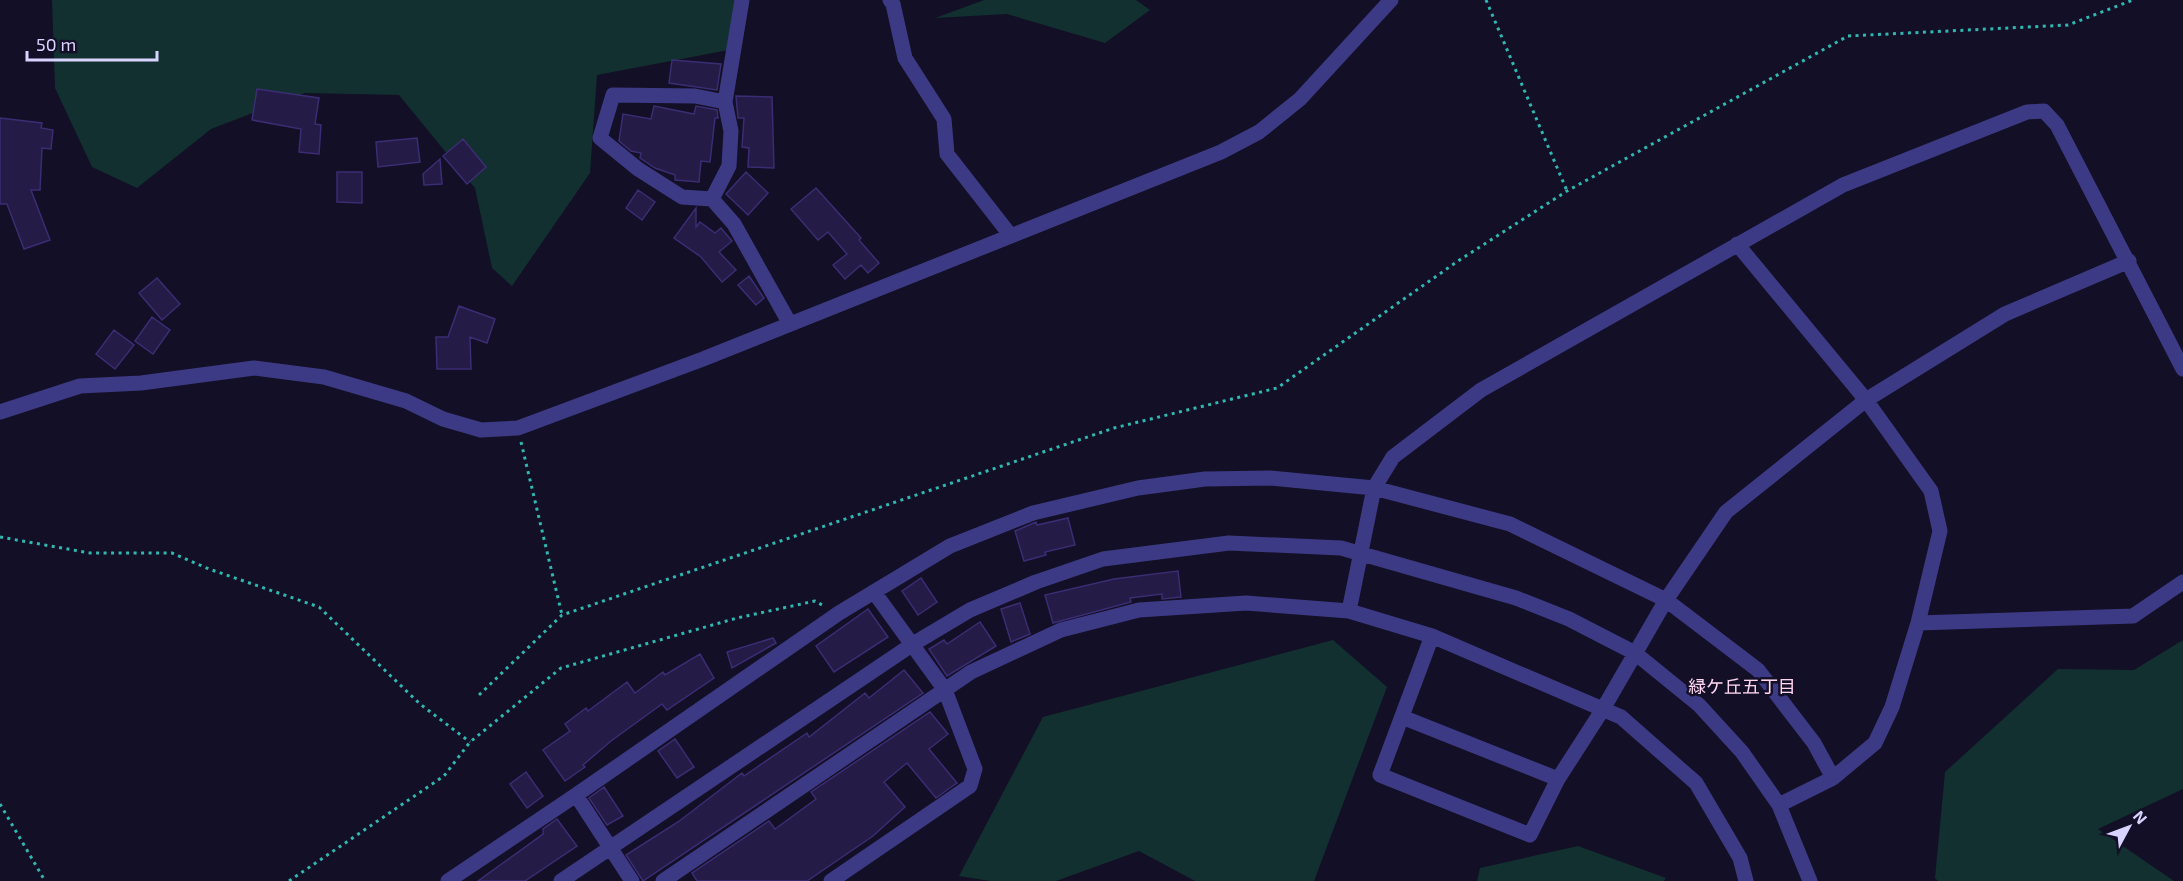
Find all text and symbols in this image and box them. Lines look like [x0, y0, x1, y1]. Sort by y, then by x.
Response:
scale bar [27, 24, 158, 62]
text: 50 m [36, 33, 76, 55]
district label: 緑ケ丘五丁目 [1688, 675, 1796, 697]
north arrow [2099, 797, 2159, 857]
text: N [2130, 806, 2152, 827]

